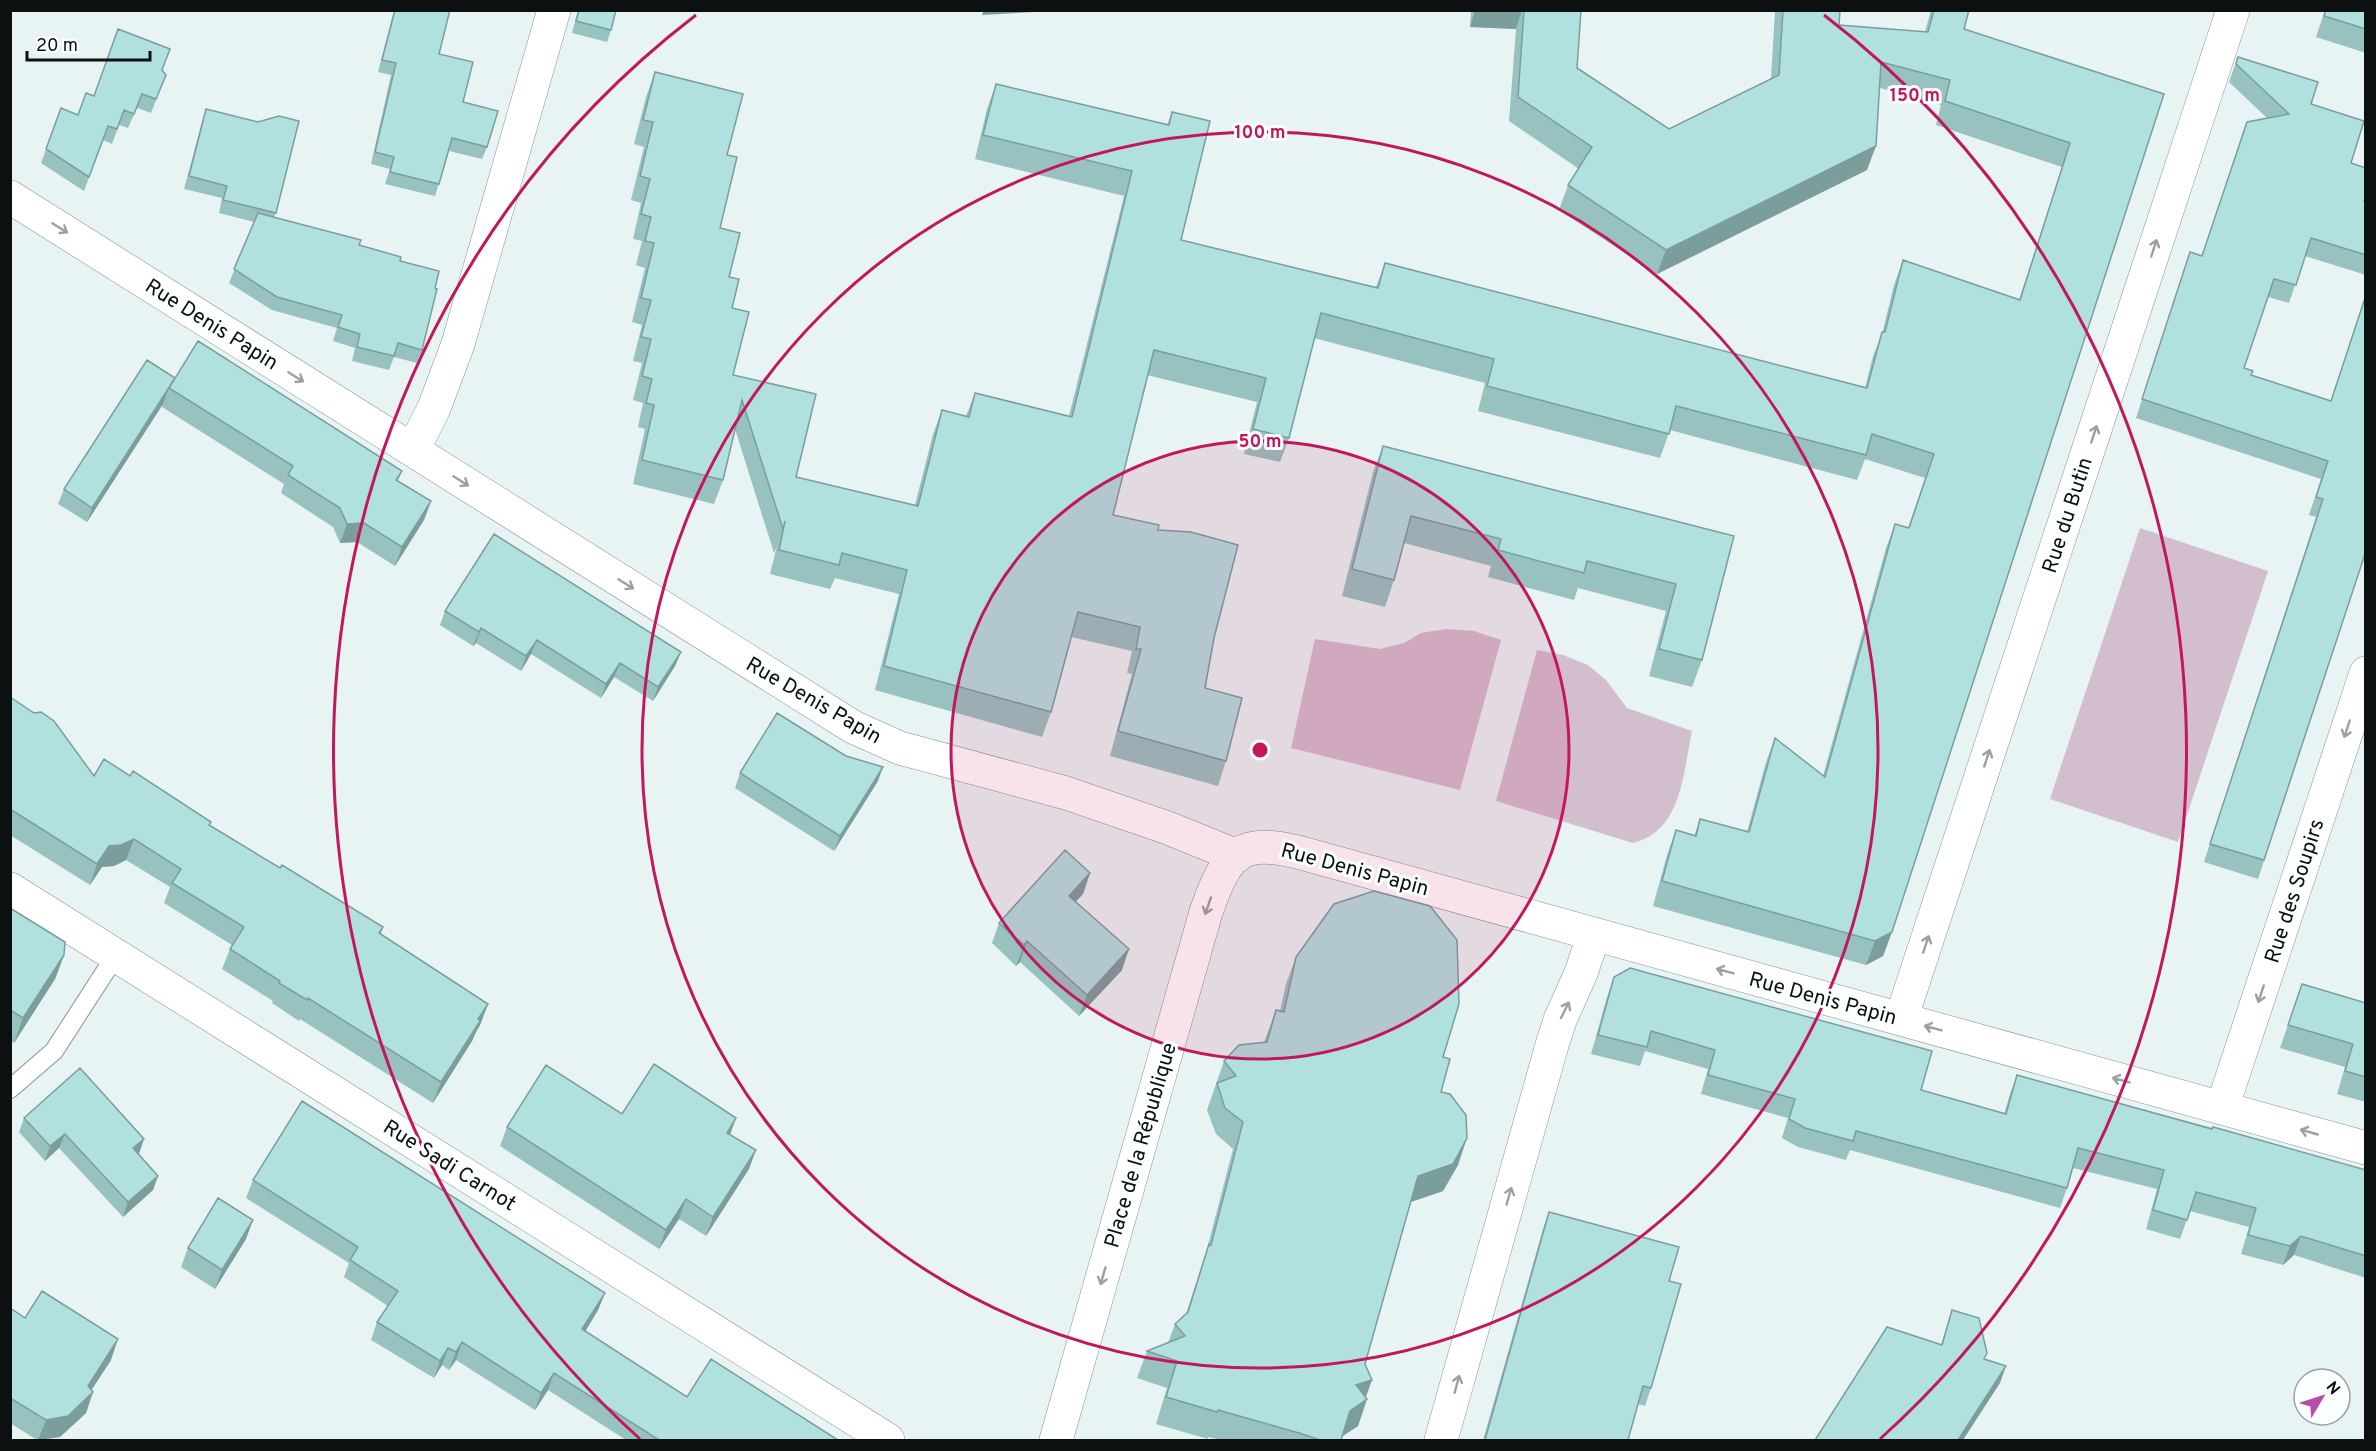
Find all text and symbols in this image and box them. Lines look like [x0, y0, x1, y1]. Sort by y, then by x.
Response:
scale bar [27, 24, 150, 62]
text: 20 m [36, 35, 78, 58]
text: 150 m [1890, 85, 1940, 108]
text: 100 m [1234, 122, 1286, 145]
one-way arrow [51, 222, 68, 234]
one-way arrow [2150, 239, 2161, 258]
street label: Rue Denis Papin [139, 273, 283, 377]
one-way arrow [287, 371, 304, 383]
one-way arrow [2089, 425, 2100, 443]
text: 50 m [1238, 431, 1282, 454]
street label: Rue du Butin [2037, 454, 2100, 577]
one-way arrow [452, 475, 469, 487]
one-way arrow [617, 579, 634, 591]
street label: Rue Denis Papin [741, 652, 886, 751]
one-way arrow [2341, 719, 2352, 738]
centre of rings [1250, 740, 1270, 760]
one-way arrow [1982, 749, 1993, 768]
street label: Rue des Soupirs [2259, 816, 2331, 967]
street label: Rue Denis Papin [1278, 838, 1432, 903]
one-way arrow [1202, 897, 1213, 915]
one-way arrow [1921, 935, 1932, 954]
one-way arrow [1716, 964, 1735, 976]
street label: Rue Denis Papin [1746, 967, 1900, 1032]
one-way arrow [2255, 984, 2266, 1003]
one-way arrow [1560, 1001, 1571, 1019]
one-way arrow [1924, 1022, 1943, 1033]
street label: Place de la République [1099, 1040, 1184, 1251]
one-way arrow [2112, 1074, 2131, 1085]
street label: Rue Sadi Carnot [378, 1115, 521, 1218]
one-way arrow [2300, 1126, 2319, 1137]
one-way arrow [1504, 1187, 1515, 1206]
one-way arrow [1097, 1266, 1108, 1285]
north arrow [2292, 1367, 2352, 1427]
one-way arrow [1451, 1375, 1463, 1394]
text: N [2321, 1378, 2343, 1400]

